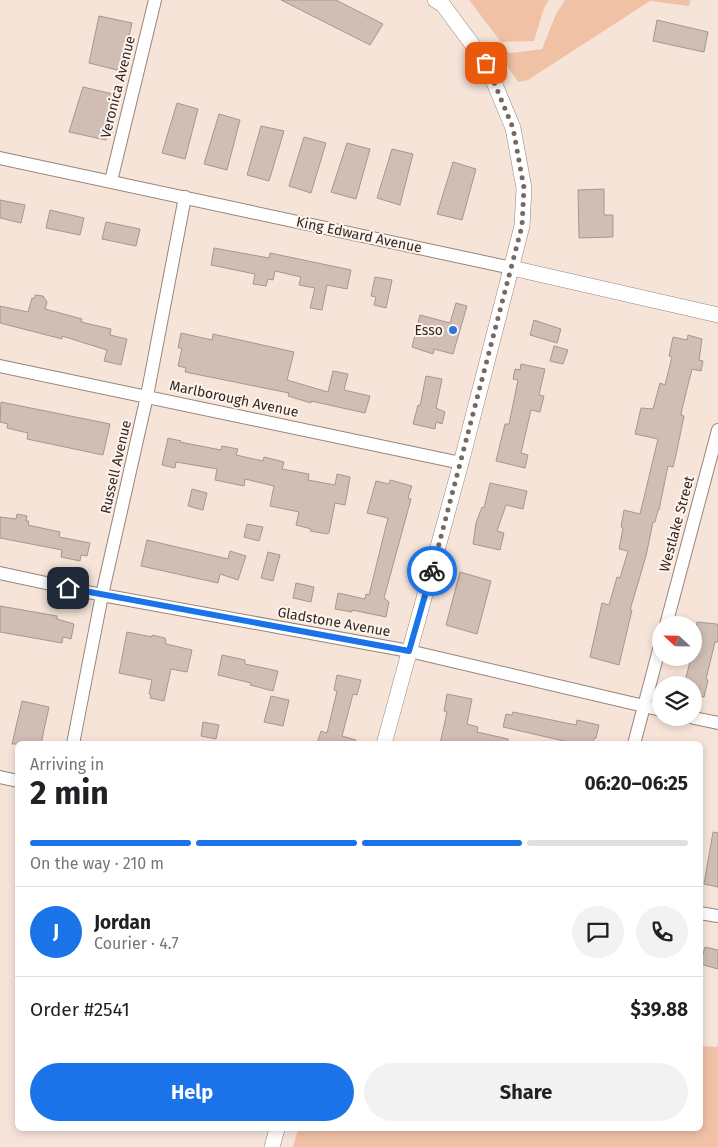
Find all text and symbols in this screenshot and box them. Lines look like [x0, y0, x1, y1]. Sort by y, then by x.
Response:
street label: Veronica Avenue [97, 34, 139, 140]
pin [465, 42, 507, 84]
icon: bag [472, 49, 500, 77]
street label: King Edward Avenue [295, 213, 423, 257]
place label: Esso [414, 322, 443, 339]
marker: Esso [447, 324, 459, 336]
street label: Marlborough Avenue [168, 377, 300, 421]
street label: Russell Avenue [97, 419, 135, 515]
street label: Westlake Street [656, 473, 698, 574]
courier [407, 546, 457, 596]
icon: bike [418, 557, 446, 585]
pin [47, 567, 89, 609]
icon: home [54, 574, 82, 602]
street label: Gladstone Avenue [276, 604, 392, 640]
north arrow [652, 616, 702, 666]
map controls [652, 616, 702, 726]
button: layers [652, 676, 702, 726]
text: Arriving in [30, 755, 104, 774]
text: 06:20–06:25 [584, 772, 688, 795]
text: 2 min [30, 774, 109, 812]
text: On the way · 210 m [30, 854, 164, 873]
button: chat [572, 906, 624, 958]
button: phone [636, 906, 688, 958]
text: Jordan [94, 911, 151, 934]
text: J [53, 920, 59, 943]
text: Courier · 4.7 [94, 934, 179, 953]
text: Order #2541 [30, 998, 130, 1021]
text: $39.88 [631, 998, 688, 1021]
button: Help [30, 1063, 354, 1121]
button: Share [364, 1063, 688, 1121]

